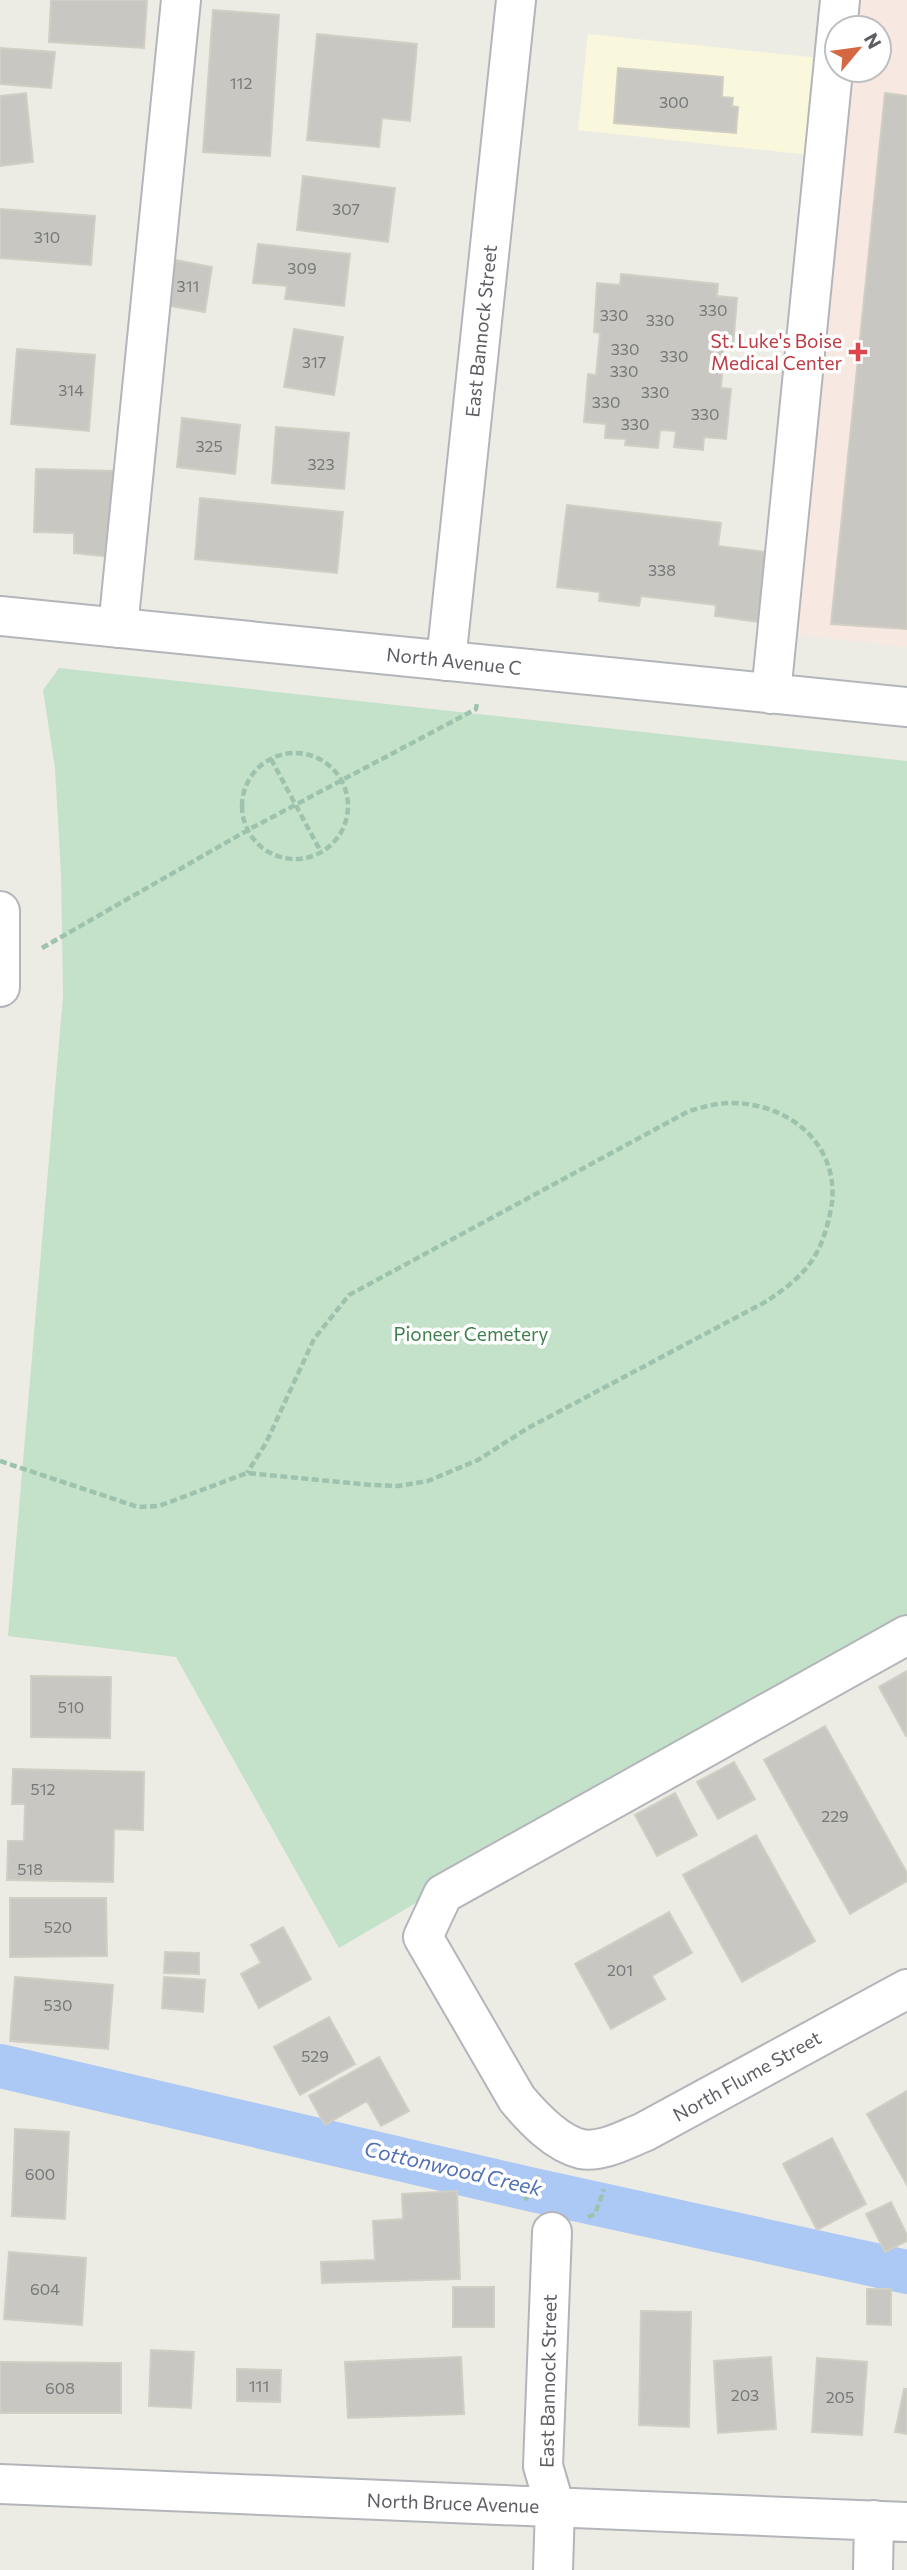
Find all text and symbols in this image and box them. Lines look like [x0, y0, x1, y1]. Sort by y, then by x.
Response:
north arrow [823, 14, 893, 84]
text: N [860, 29, 887, 52]
house number: 112 [230, 73, 252, 92]
house number: 300 [659, 92, 689, 111]
house number: 307 [332, 199, 360, 218]
house number: 310 [34, 227, 60, 246]
street label: East Bannock Street [460, 243, 501, 418]
house number: 309 [287, 258, 317, 277]
house number: 311 [177, 276, 199, 295]
house number: 330 [699, 300, 727, 319]
house number: 330 [600, 305, 628, 324]
house number: 330 [646, 310, 674, 329]
place label: St. Luke's Boise Medical Center [710, 329, 842, 374]
house number: 330 [611, 339, 639, 358]
marker: St. Luke's Boise Medical Center [848, 342, 868, 362]
house number: 330 [660, 346, 688, 365]
house number: 317 [302, 352, 326, 371]
house number: 330 [610, 361, 638, 380]
house number: 314 [58, 380, 84, 399]
house number: 330 [641, 382, 669, 401]
house number: 330 [592, 392, 620, 411]
house number: 330 [691, 404, 719, 423]
house number: 330 [621, 414, 649, 433]
house number: 325 [195, 436, 223, 455]
house number: 323 [307, 454, 335, 473]
house number: 338 [648, 560, 676, 579]
street label: North Avenue C [385, 642, 523, 679]
park label: Pioneer Cemetery [394, 1322, 549, 1345]
house number: 510 [58, 1697, 84, 1716]
house number: 512 [31, 1779, 56, 1798]
house number: 229 [821, 1806, 849, 1825]
house number: 518 [17, 1859, 43, 1878]
house number: 520 [44, 1917, 72, 1936]
house number: 201 [607, 1960, 633, 1979]
house number: 530 [44, 1995, 72, 2014]
street label: North Flume Street [669, 2025, 825, 2126]
house number: 529 [301, 2046, 329, 2065]
water label: Cottonwood Creek [362, 2135, 545, 2200]
house number: 600 [25, 2164, 55, 2183]
house number: 604 [30, 2279, 60, 2298]
street label: East Bannock Street [534, 2294, 561, 2468]
house number: 111 [249, 2376, 269, 2395]
house number: 608 [45, 2378, 75, 2397]
house number: 203 [731, 2385, 759, 2404]
house number: 205 [826, 2387, 854, 2406]
street label: North Bruce Avenue [366, 2488, 540, 2517]

